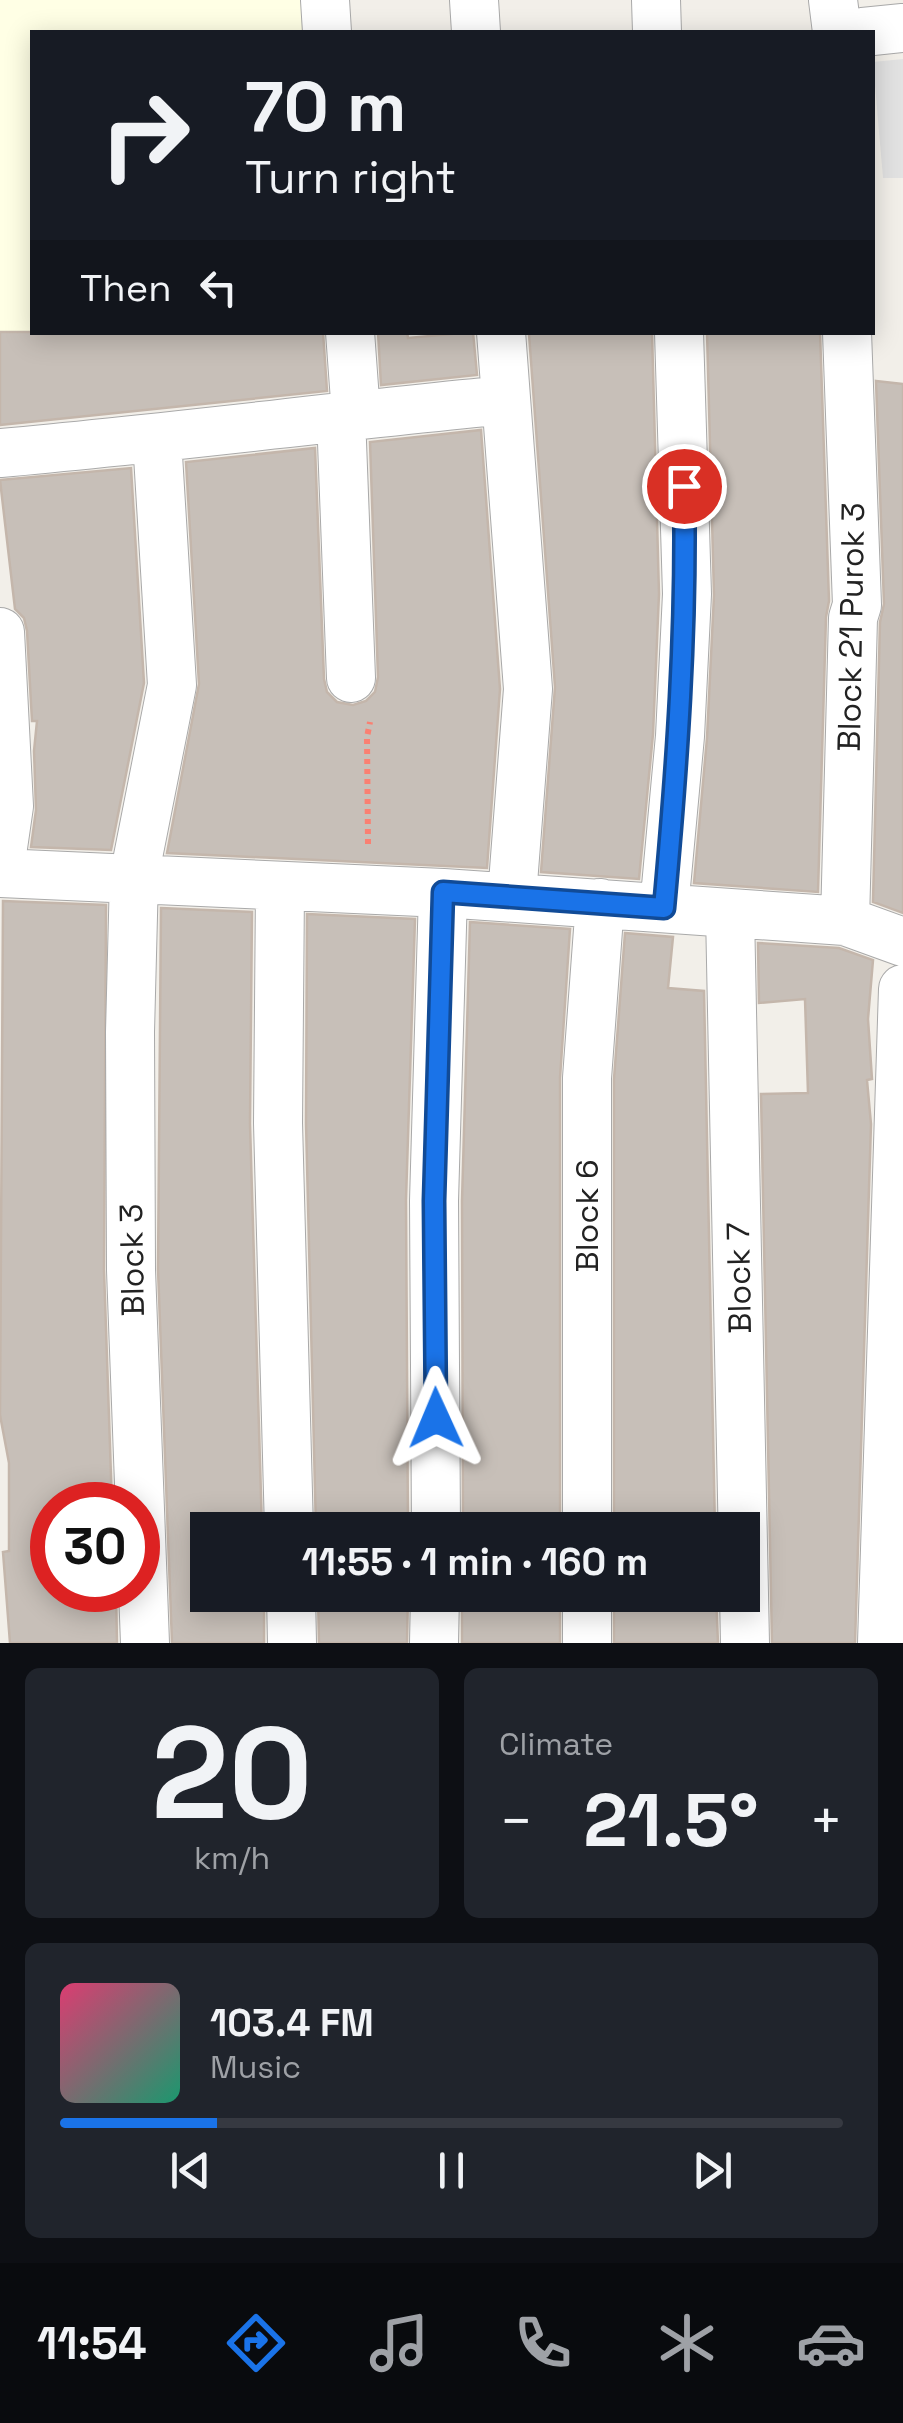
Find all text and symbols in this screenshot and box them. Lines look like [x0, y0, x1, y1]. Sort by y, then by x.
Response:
text: 70 m [245, 62, 406, 151]
icon: right [80, 70, 210, 200]
text: Turn right [245, 149, 456, 206]
icon: left [191, 260, 246, 315]
text: Then [80, 264, 171, 312]
pin [642, 444, 727, 529]
icon: arrive [657, 459, 712, 514]
street label: Block 21 Purok 3 [829, 502, 873, 752]
street label: Block 6 [567, 1160, 607, 1272]
street label: Block 3 [111, 1203, 153, 1317]
street label: Block 7 [718, 1222, 760, 1334]
position arrow [384, 1366, 488, 1470]
speed limit sign: 30 [30, 1482, 160, 1612]
text: 11:55 · 1 min · 160 m [302, 1538, 648, 1586]
text: 20 [151, 1690, 313, 1856]
text: Climate [499, 1724, 613, 1764]
text: 21.5° [583, 1772, 759, 1868]
text: − [499, 1786, 533, 1856]
text: + [809, 1786, 843, 1856]
text: km/h [194, 1838, 270, 1878]
text: 103.4 FM [210, 1999, 374, 2047]
text: Music [210, 2047, 301, 2087]
icon: previous [163, 2143, 218, 2198]
icon: pause [424, 2143, 479, 2198]
icon: next [685, 2143, 740, 2198]
icon: directions [221, 2308, 291, 2378]
icon: music [364, 2308, 434, 2378]
icon: phone [508, 2308, 578, 2378]
icon: climate [652, 2308, 722, 2378]
icon: car [796, 2308, 866, 2378]
text: 11:54 [37, 2315, 147, 2372]

